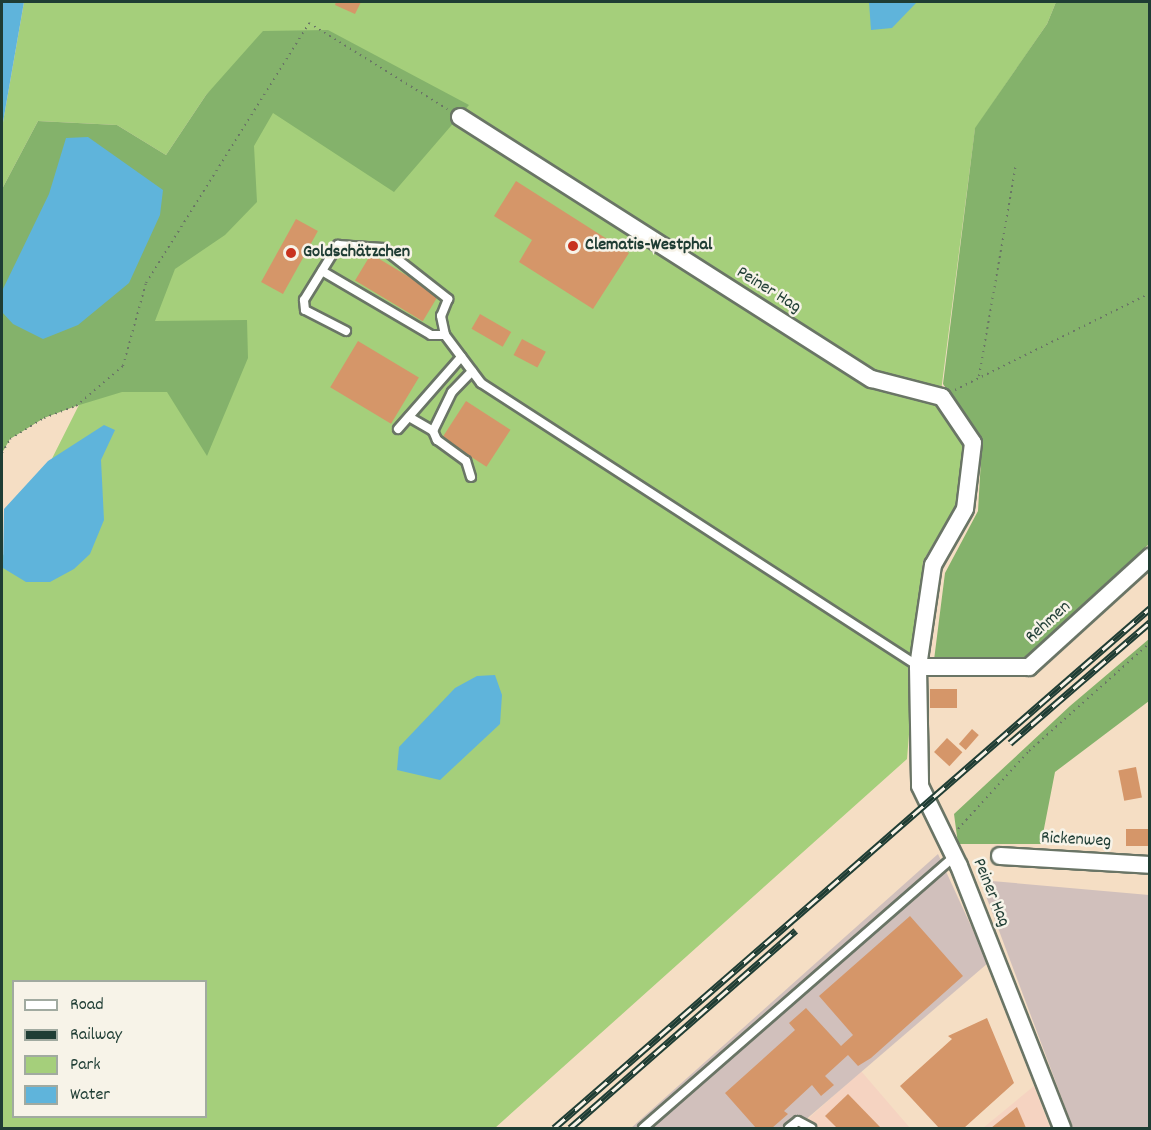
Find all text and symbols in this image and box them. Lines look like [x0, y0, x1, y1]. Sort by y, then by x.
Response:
place label: Clematis-Westphal [585, 235, 712, 257]
marker: Clematis-Westphal [566, 239, 580, 253]
place label: Goldschätzchen [303, 242, 410, 264]
marker: Goldschätzchen [284, 246, 298, 260]
street label: Peiner Hag [732, 263, 804, 319]
street label: Rehmen [1022, 597, 1076, 649]
street label: Rickenweg [1040, 828, 1112, 854]
street label: Peiner Hag [967, 856, 1013, 930]
legend [12, 980, 207, 1118]
text: Road [70, 993, 104, 1018]
text: Railway [70, 1023, 122, 1048]
text: Park [70, 1053, 101, 1078]
text: Water [70, 1083, 110, 1108]

